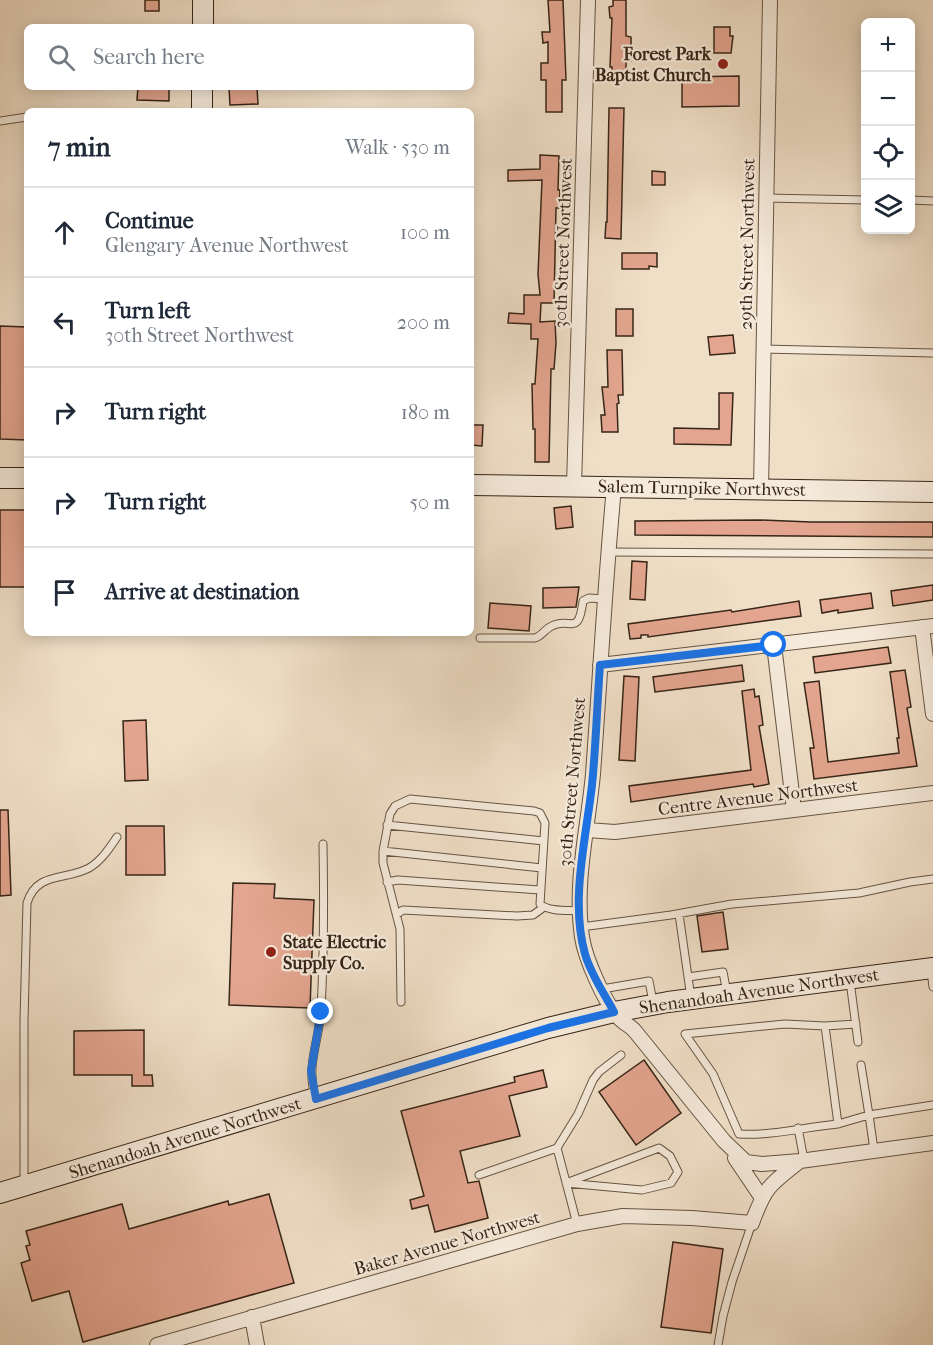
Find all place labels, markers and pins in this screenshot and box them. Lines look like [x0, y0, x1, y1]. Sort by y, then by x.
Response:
place label: Forest Park Baptist Church [595, 44, 712, 86]
marker: Forest Park Baptist Church [716, 57, 730, 71]
place label: State Electric Supply Co. [283, 932, 386, 974]
marker: State Electric Supply Co. [264, 945, 278, 959]

